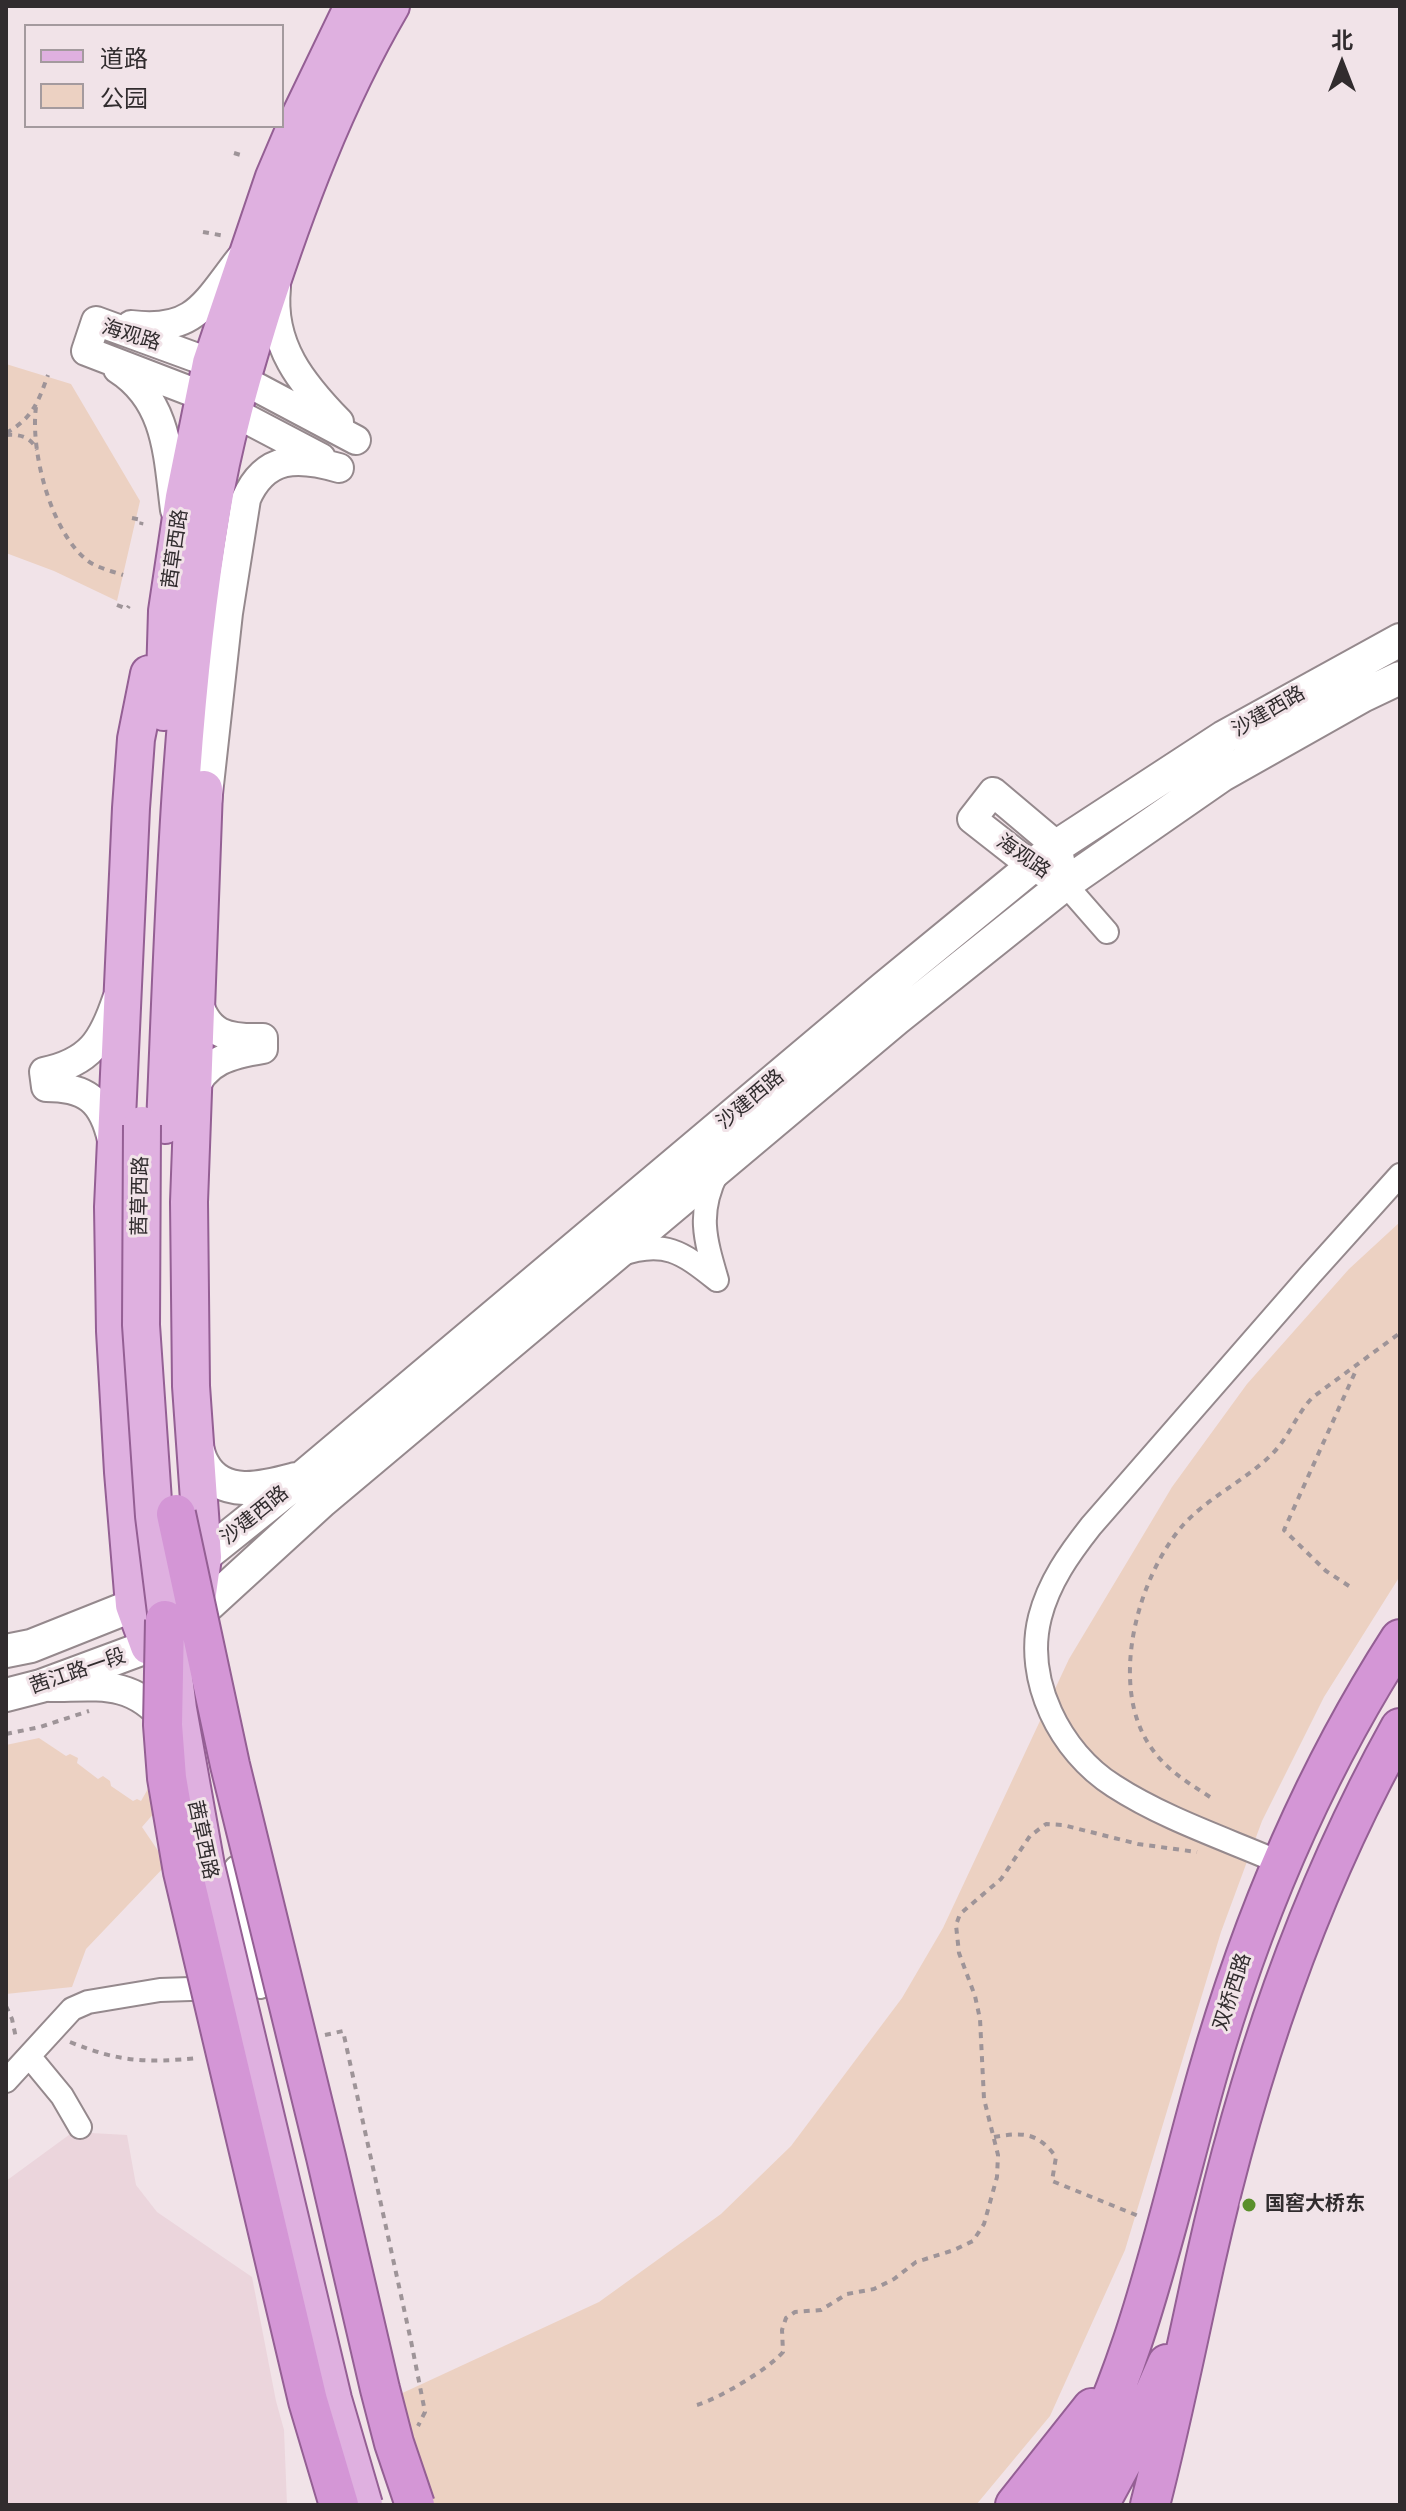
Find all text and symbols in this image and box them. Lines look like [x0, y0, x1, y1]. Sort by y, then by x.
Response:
legend [24, 24, 284, 128]
north arrow [1302, 24, 1382, 104]
text: 北 [1331, 25, 1353, 55]
text: 道路 [100, 42, 148, 74]
text: 公园 [100, 82, 148, 114]
street label: 海观路 [99, 316, 163, 356]
street label: 茜草西路 [159, 508, 193, 590]
street label: 沙建西路 [1228, 682, 1310, 742]
street label: 海观路 [992, 830, 1054, 884]
street label: 沙建西路 [713, 1065, 789, 1135]
street label: 茜草西路 [128, 1156, 154, 1236]
street label: 沙建西路 [216, 1482, 294, 1550]
street label: 茜江路一段 [27, 1644, 129, 1700]
street label: 茜草西路 [182, 1798, 222, 1882]
street label: 双桥西路 [1209, 1950, 1257, 2034]
place label: 国窖大桥东 [1265, 2193, 1365, 2217]
marker: 国窖大桥东 [1240, 2196, 1258, 2214]

